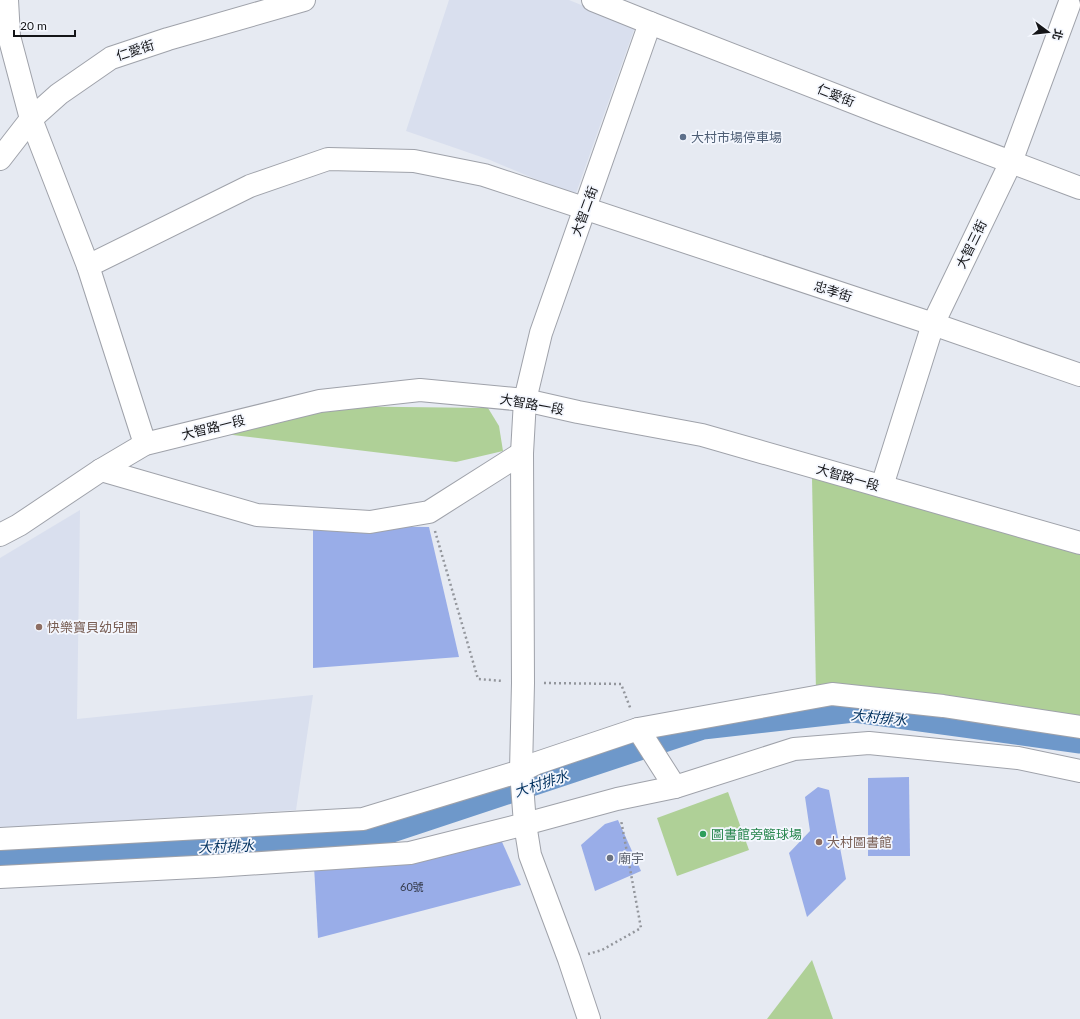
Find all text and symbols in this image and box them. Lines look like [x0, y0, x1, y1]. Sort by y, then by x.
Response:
scale bar [14, 12, 75, 38]
north arrow [1028, 12, 1068, 52]
text: 20 m [20, 18, 47, 33]
text: 北 [1050, 28, 1066, 42]
street label: 仁愛街 [114, 36, 156, 64]
street label: 仁愛街 [815, 80, 857, 110]
place label: 大村市場停車場 [691, 129, 782, 145]
marker: 大村市場停車場 [678, 132, 688, 142]
street label: 大智二街 [568, 184, 600, 238]
street label: 大智三街 [952, 217, 990, 271]
street label: 忠孝街 [812, 277, 854, 305]
street label: 大智路一段 [499, 390, 565, 418]
street label: 大智路一段 [180, 411, 246, 443]
street label: 大智路一段 [815, 460, 881, 494]
place label: 快樂寶貝幼兒園 [47, 619, 138, 635]
marker: 快樂寶貝幼兒園 [34, 622, 44, 632]
water label: 大村排水 [850, 706, 909, 728]
water label: 大村排水 [512, 766, 571, 800]
place label: 圖書館旁籃球場 [711, 826, 802, 842]
marker: 圖書館旁籃球場 [698, 829, 708, 839]
place label: 大村圖書館 [827, 834, 892, 850]
water label: 大村排水 [198, 836, 255, 855]
marker: 大村圖書館 [814, 837, 824, 847]
place label: 廟宇 [618, 850, 644, 866]
marker: 廟宇 [605, 853, 615, 863]
house number: 60號 [400, 880, 424, 893]

